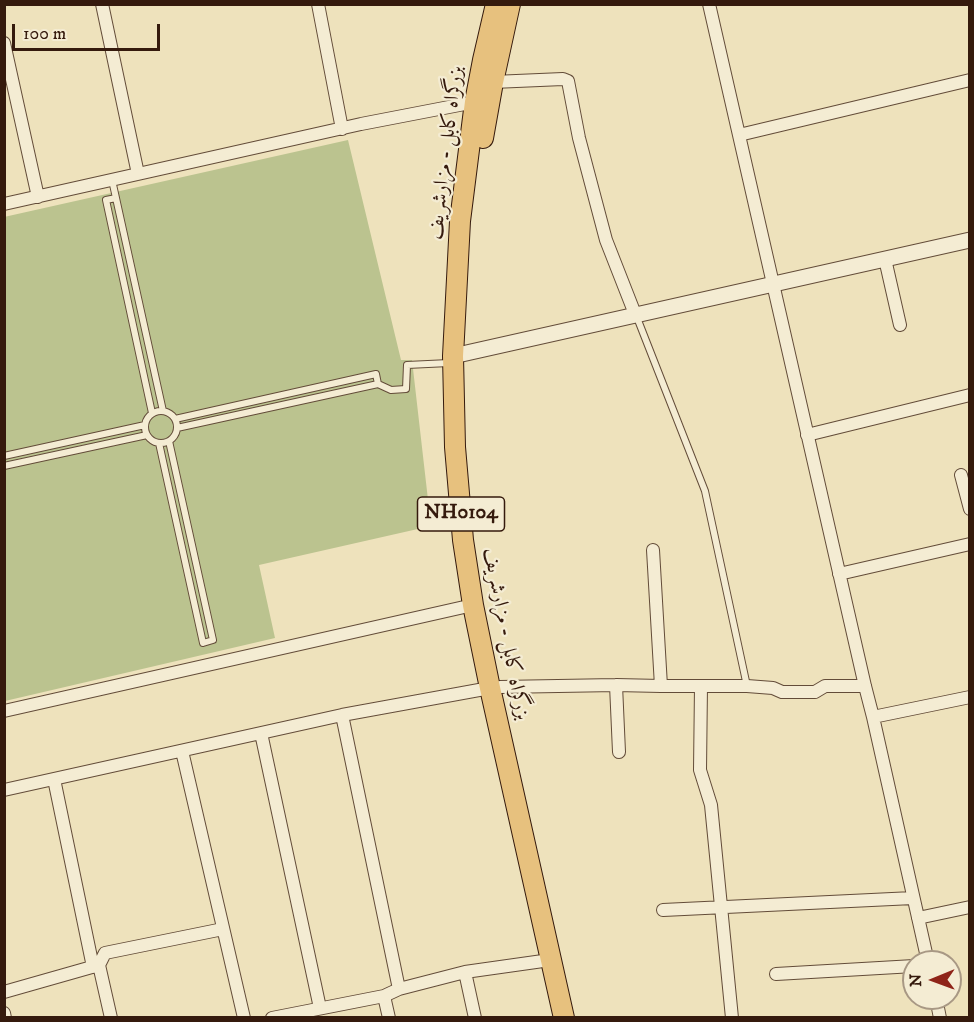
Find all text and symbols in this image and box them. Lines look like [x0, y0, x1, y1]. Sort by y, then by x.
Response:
scale bar [15, 12, 164, 50]
text: 100 m [23, 23, 66, 45]
street label: بزرگراه کابل - مزارشریف [424, 65, 470, 241]
road number: NH0104 [418, 497, 504, 531]
street label: بزرگراه کابل - مزارشریف [476, 546, 534, 722]
north arrow [902, 950, 962, 1010]
text: N [906, 974, 926, 987]

